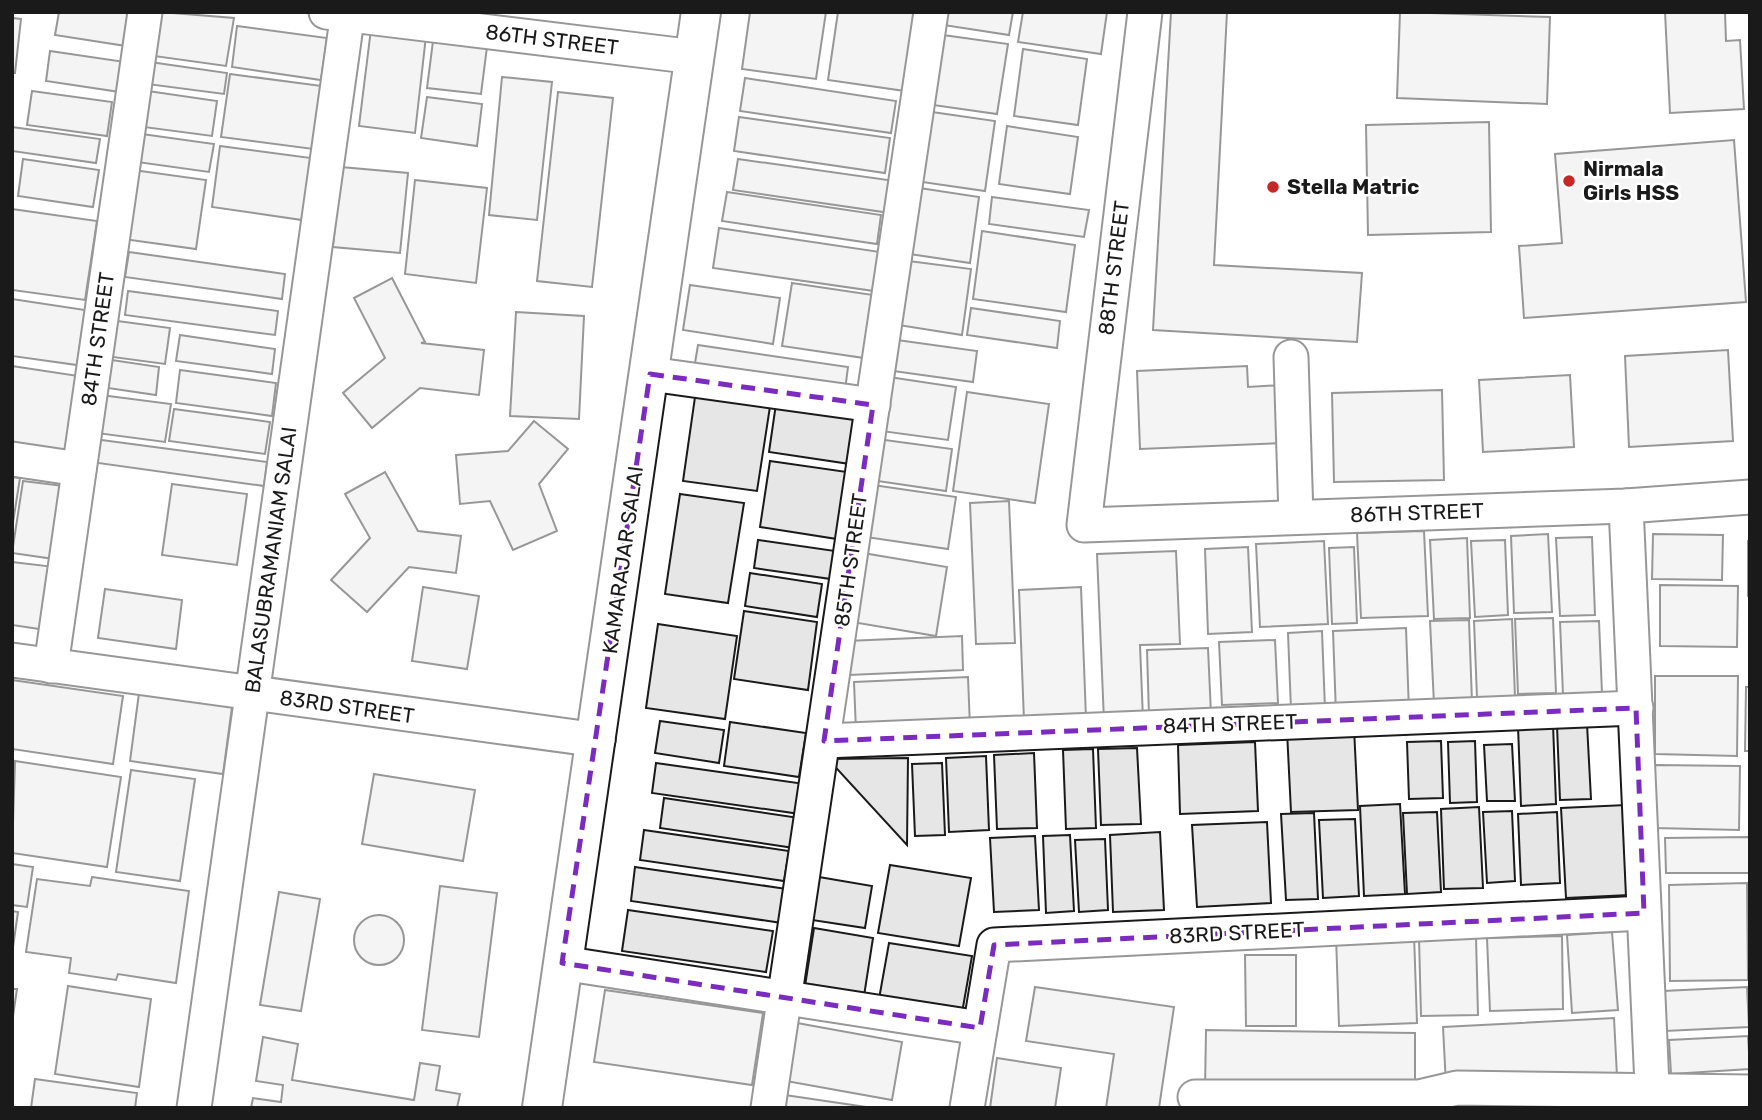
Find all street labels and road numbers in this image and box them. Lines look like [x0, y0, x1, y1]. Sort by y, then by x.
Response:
street label: 86TH STREET [484, 19, 620, 60]
street label: 88TH STREET [1093, 199, 1134, 337]
street label: 84TH STREET [76, 271, 119, 407]
street label: BALASUBRAMANIAM SALAI [239, 425, 302, 695]
street label: KAMARAJAR SALAI [597, 464, 648, 656]
street label: 85TH STREET [829, 492, 872, 628]
street label: 86TH STREET [1350, 498, 1484, 527]
street label: 83RD STREET [278, 685, 416, 728]
street label: 84TH STREET [1162, 709, 1298, 738]
street label: 83RD STREET [1169, 916, 1305, 949]

